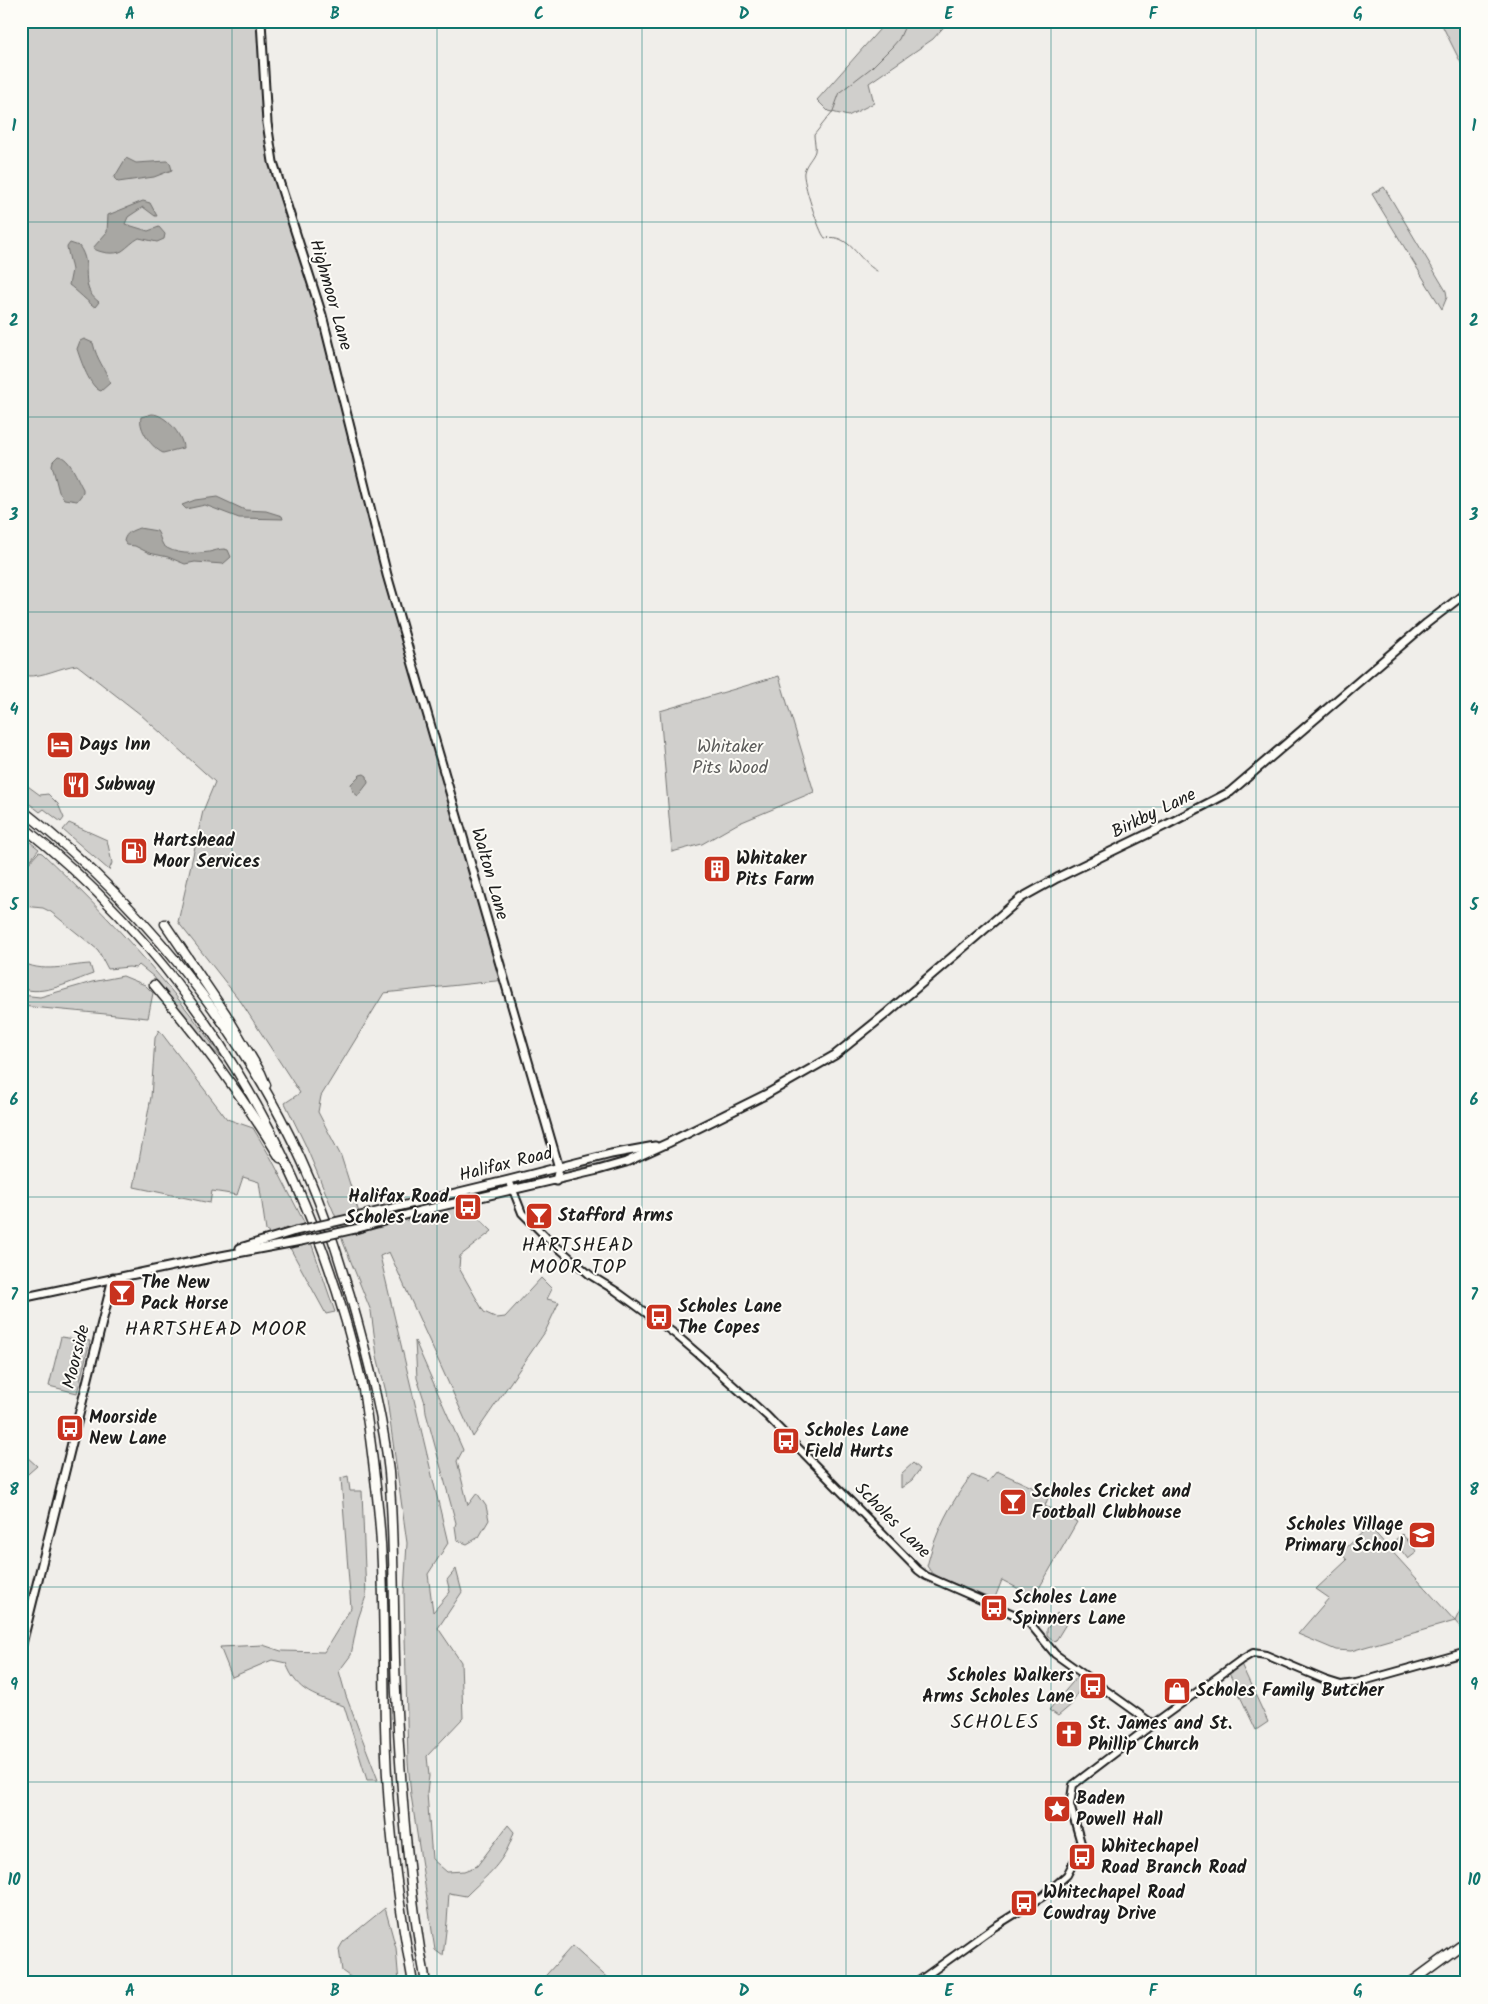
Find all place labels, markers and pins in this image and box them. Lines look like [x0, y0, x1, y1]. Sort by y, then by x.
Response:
hotel icon: Days Inn [45, 730, 75, 760]
place label: Days Inn [79, 731, 150, 760]
restaurant icon: Subway [61, 770, 91, 800]
place label: Subway [95, 771, 156, 800]
place label: Hartshead Moor Services [153, 827, 261, 877]
fuel station icon: Hartshead Moor Services [119, 836, 149, 866]
place label: Whitaker Pits Farm [736, 845, 814, 895]
building icon: Whitaker Pits Farm [702, 854, 732, 884]
place label: Halifax Road Scholes Lane [345, 1183, 449, 1233]
bus stop icon: Halifax Road Scholes Lane [453, 1192, 483, 1222]
bar icon: Stafford Arms [524, 1201, 554, 1231]
place label: Stafford Arms [558, 1202, 674, 1231]
place label: The New Pack Horse [141, 1269, 229, 1319]
bar icon: The New Pack Horse [107, 1278, 137, 1308]
place label: Scholes Lane The Copes [678, 1293, 782, 1343]
bus stop icon: Scholes Lane The Copes [644, 1302, 674, 1332]
place label: Moorside New Lane [89, 1404, 167, 1454]
bus stop icon: Moorside New Lane [55, 1413, 85, 1443]
place label: Scholes Lane Field Hurts [805, 1417, 909, 1467]
bus stop icon: Scholes Lane Field Hurts [771, 1426, 801, 1456]
place label: Scholes Cricket and Football Clubhouse [1032, 1478, 1191, 1528]
bar icon: Scholes Cricket and Football Clubhouse [998, 1487, 1028, 1517]
place label: Scholes Village Primary School [1285, 1511, 1403, 1561]
school or university icon: Scholes Village Primary School [1407, 1520, 1437, 1550]
place label: Scholes Lane Spinners Lane [1013, 1584, 1126, 1634]
bus stop icon: Scholes Lane Spinners Lane [979, 1593, 1009, 1623]
place label: Scholes Walkers Arms Scholes Lane [922, 1662, 1075, 1712]
bus stop icon: Scholes Walkers Arms Scholes Lane [1078, 1671, 1108, 1701]
shop icon: Scholes Family Butcher [1162, 1676, 1192, 1706]
place label: Scholes Family Butcher [1196, 1677, 1385, 1706]
place label: St. James and St. Phillip Church [1088, 1710, 1232, 1760]
church icon: St. James and St. Phillip Church [1054, 1719, 1084, 1749]
place label: Baden Powell Hall [1076, 1785, 1163, 1835]
place icon: Baden Powell Hall [1042, 1794, 1072, 1824]
place label: Whitechapel Road Branch Road [1101, 1833, 1247, 1883]
bus stop icon: Whitechapel Road Branch Road [1067, 1842, 1097, 1872]
place label: Whitechapel Road Cowdray Drive [1043, 1879, 1185, 1929]
bus stop icon: Whitechapel Road Cowdray Drive [1009, 1888, 1039, 1918]

